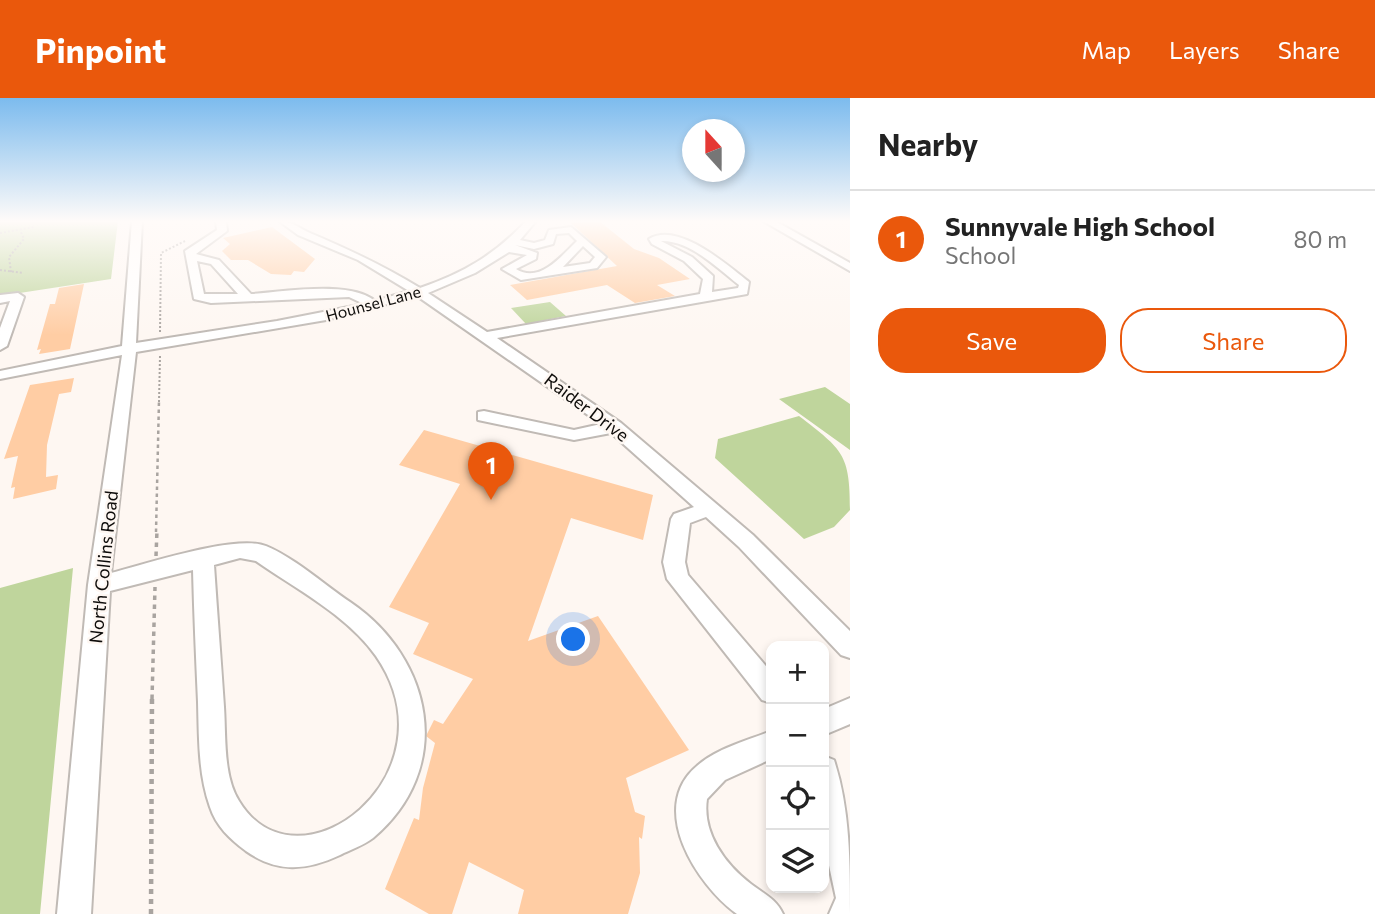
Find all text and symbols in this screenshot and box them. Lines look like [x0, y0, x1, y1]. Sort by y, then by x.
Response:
text: Pinpoint [35, 29, 166, 70]
text: Map [1082, 35, 1131, 64]
text: Layers [1169, 35, 1240, 64]
text: Share [1278, 35, 1340, 64]
north arrow [682, 119, 745, 182]
text: Nearby [878, 125, 978, 162]
text: Sunnyvale High School [945, 210, 1215, 241]
text: 1 [896, 225, 906, 253]
text: 80 m [1294, 225, 1347, 253]
text: School [945, 241, 1016, 269]
street label: Hounsel Lane [323, 281, 423, 325]
button: Save [878, 308, 1106, 373]
button: Share [1120, 308, 1347, 373]
street label: Raider Drive [540, 368, 634, 446]
pin: 1 [468, 442, 514, 500]
street label: North Collins Road [84, 490, 122, 644]
your location [556, 622, 590, 656]
map controls [766, 641, 829, 893]
button: + [766, 641, 829, 704]
button: − [766, 704, 829, 767]
button: locate [766, 767, 829, 830]
button: layers [766, 830, 829, 893]

